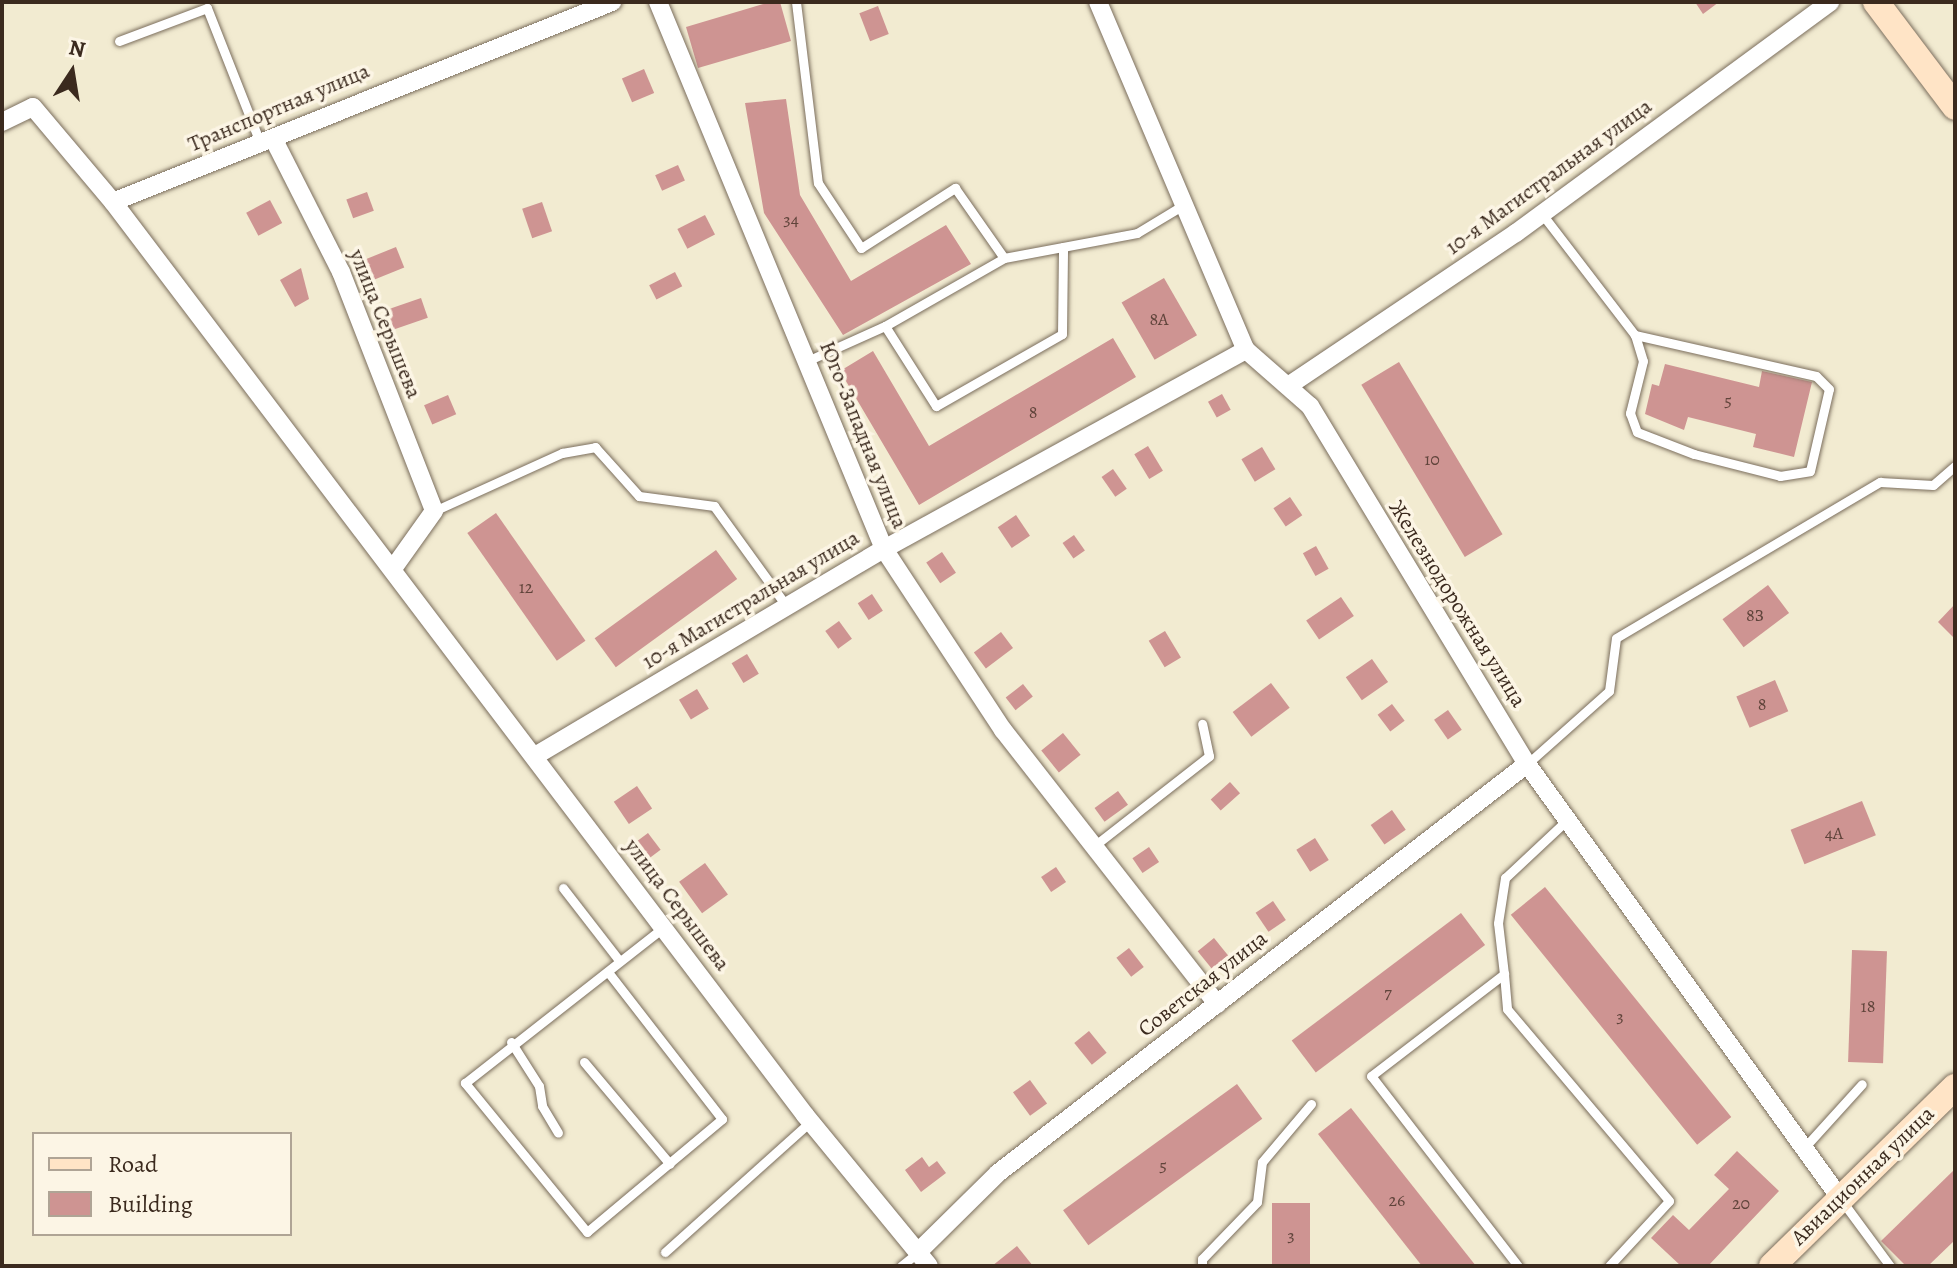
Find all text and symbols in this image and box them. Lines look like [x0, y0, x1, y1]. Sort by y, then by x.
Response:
north arrow [32, 32, 112, 112]
text: N [66, 32, 88, 65]
street label: Транспортная улица [184, 58, 374, 158]
street label: 10-я Магистральная улица [1441, 93, 1657, 261]
house number: 34 [783, 208, 799, 230]
street label: улица Серышева [343, 245, 427, 403]
house number: 8А [1149, 308, 1169, 330]
street label: Юго-Западная улица [813, 337, 913, 533]
house number: 5 [1724, 389, 1732, 411]
house number: 8 [1029, 401, 1037, 423]
house number: 10 [1424, 448, 1440, 470]
street label: Железнодорожная улица [1383, 496, 1531, 712]
street label: 10-я Магистральная улица [638, 525, 864, 675]
house number: 12 [519, 576, 533, 598]
house number: 8З [1746, 604, 1764, 626]
house number: 8 [1758, 693, 1766, 715]
house number: 4А [1825, 822, 1843, 844]
street label: улица Серышева [619, 834, 735, 976]
street label: Советская улица [1133, 925, 1273, 1043]
house number: 7 [1384, 981, 1392, 1003]
house number: 18 [1861, 995, 1875, 1017]
house number: 3 [1616, 1005, 1624, 1027]
street label: Авиационная улица [1786, 1101, 1940, 1251]
legend [32, 1132, 292, 1236]
text: Road [108, 1148, 158, 1180]
house number: 5 [1159, 1154, 1167, 1176]
text: Building [108, 1188, 193, 1220]
house number: 26 [1389, 1189, 1405, 1211]
house number: 20 [1732, 1192, 1750, 1214]
house number: 3 [1287, 1224, 1295, 1246]

